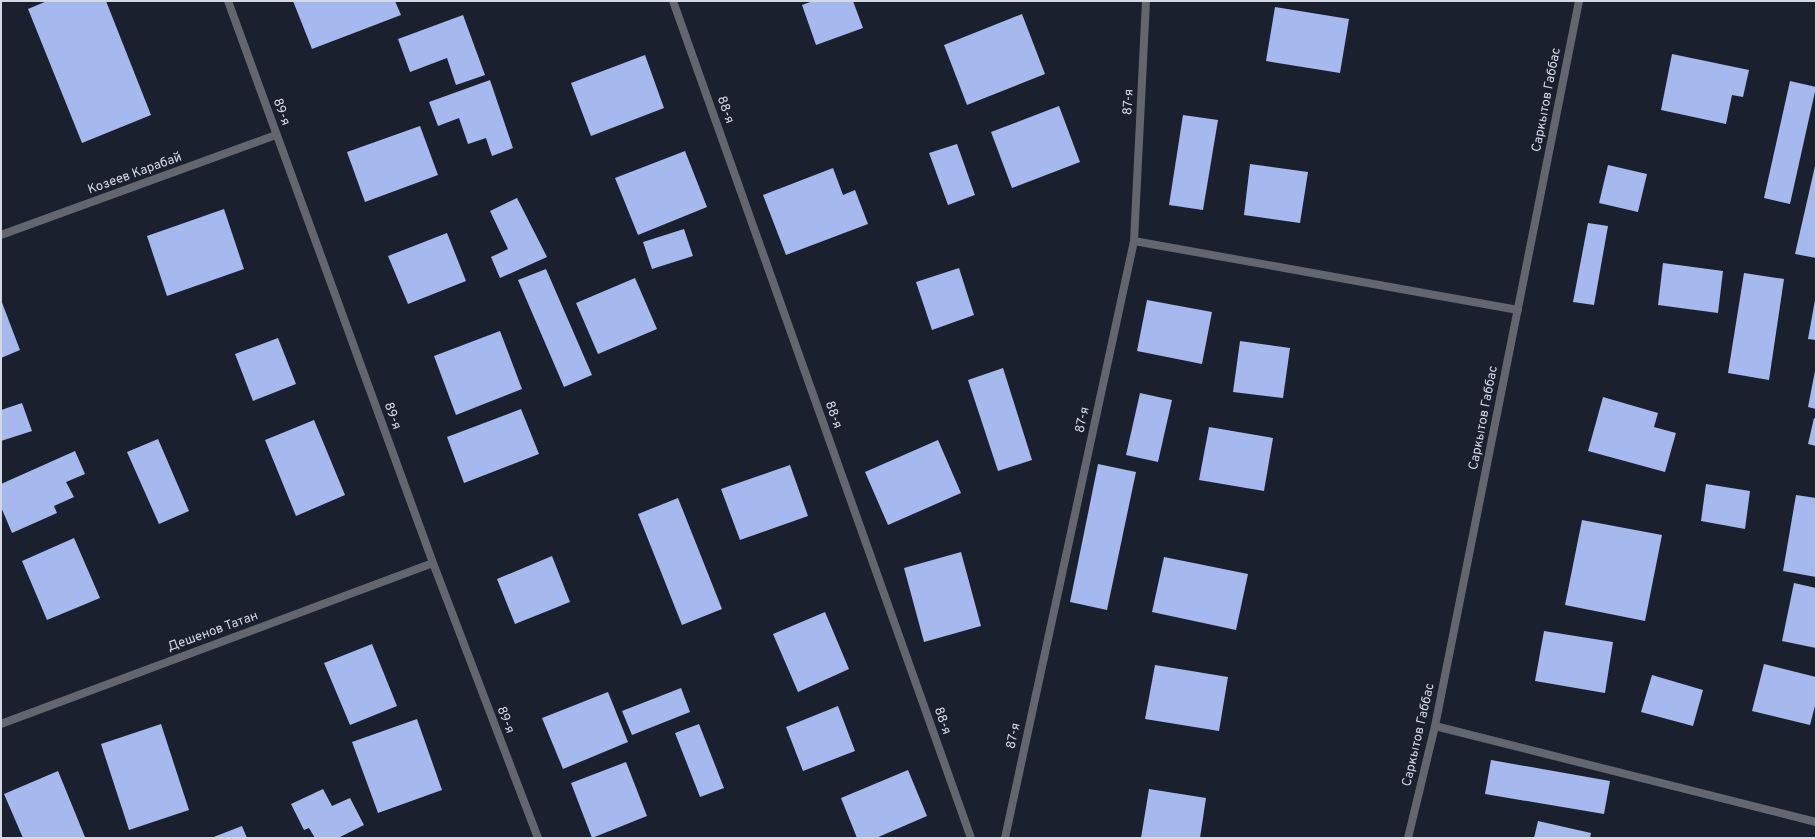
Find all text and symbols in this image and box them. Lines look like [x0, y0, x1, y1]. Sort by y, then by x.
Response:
street label: Саркытов Габбас [1529, 47, 1565, 153]
street label: 87-я [1120, 88, 1138, 116]
street label: 88-я [713, 94, 737, 126]
street label: 89-я [269, 96, 293, 128]
street label: Козеев Карабай [86, 150, 184, 198]
street label: Саркытов Габбас [1466, 365, 1502, 471]
street label: 88-я [821, 399, 845, 431]
street label: 89-я [380, 400, 404, 432]
street label: 87-я [1072, 406, 1094, 434]
street label: Дешенов Татан [166, 608, 260, 656]
street label: Саркытов Габбас [1399, 682, 1439, 788]
street label: 89-я [493, 704, 517, 736]
street label: 88-я [930, 705, 954, 737]
street label: 87-я [1003, 722, 1025, 750]

